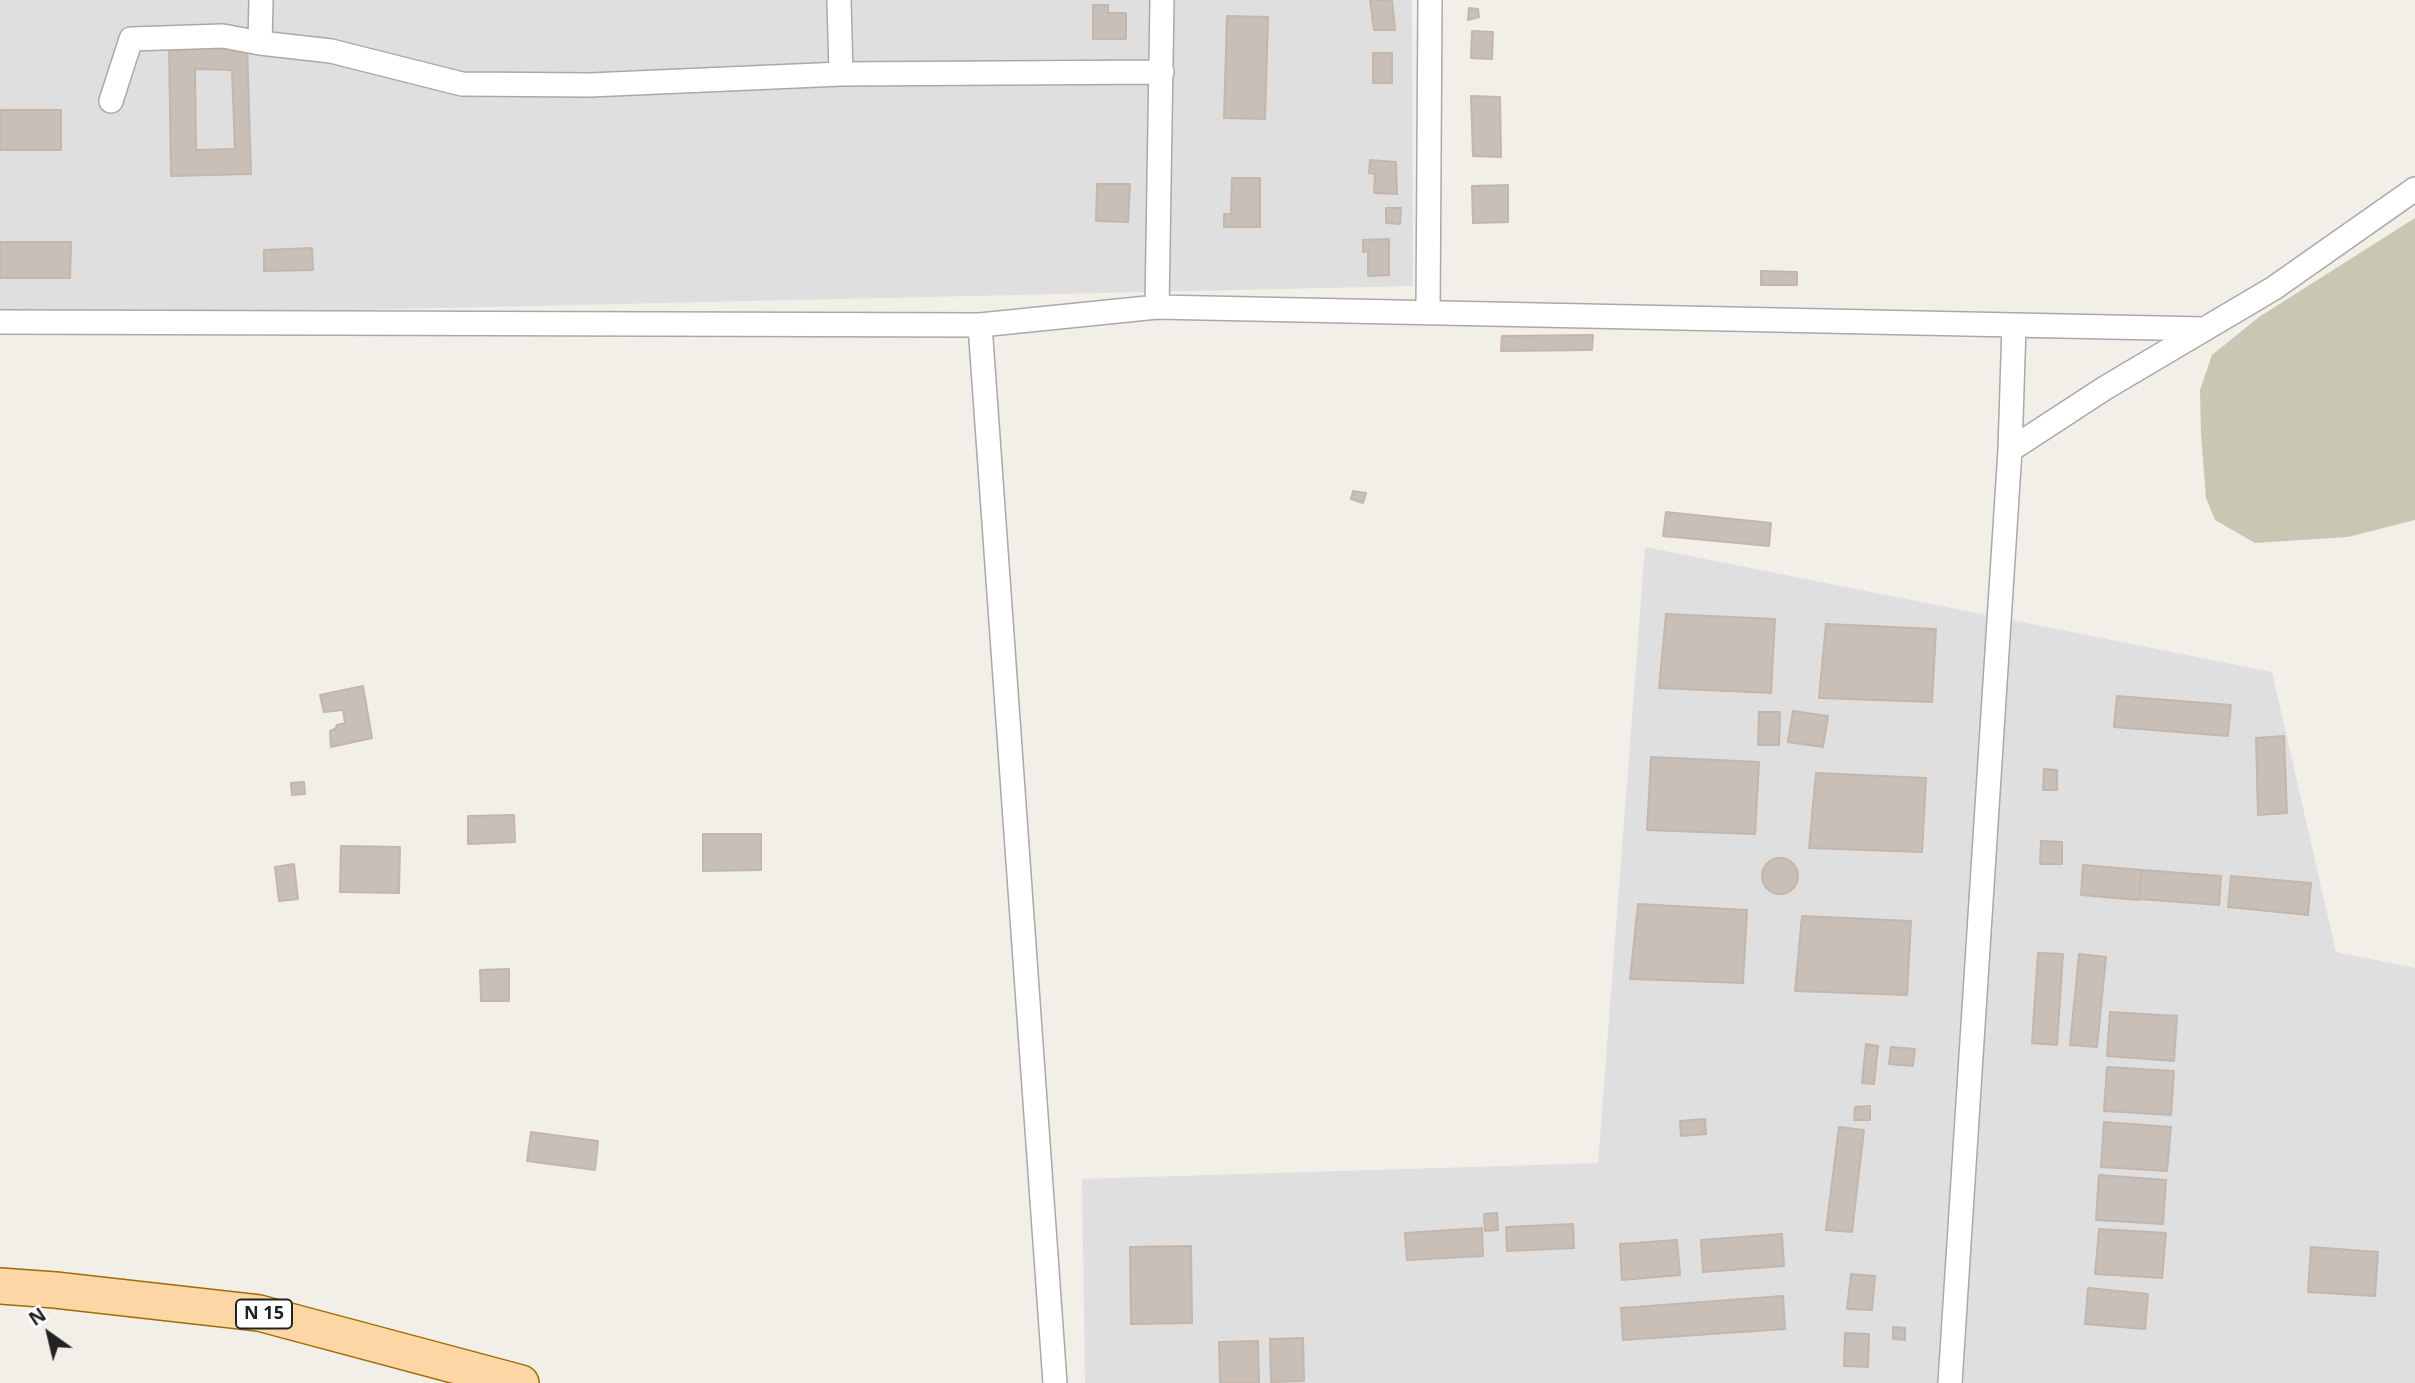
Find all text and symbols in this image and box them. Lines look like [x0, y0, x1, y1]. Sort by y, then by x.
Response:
north arrow [14, 1299, 84, 1369]
road number: N 15 [236, 1300, 292, 1329]
text: N [24, 1301, 51, 1332]

